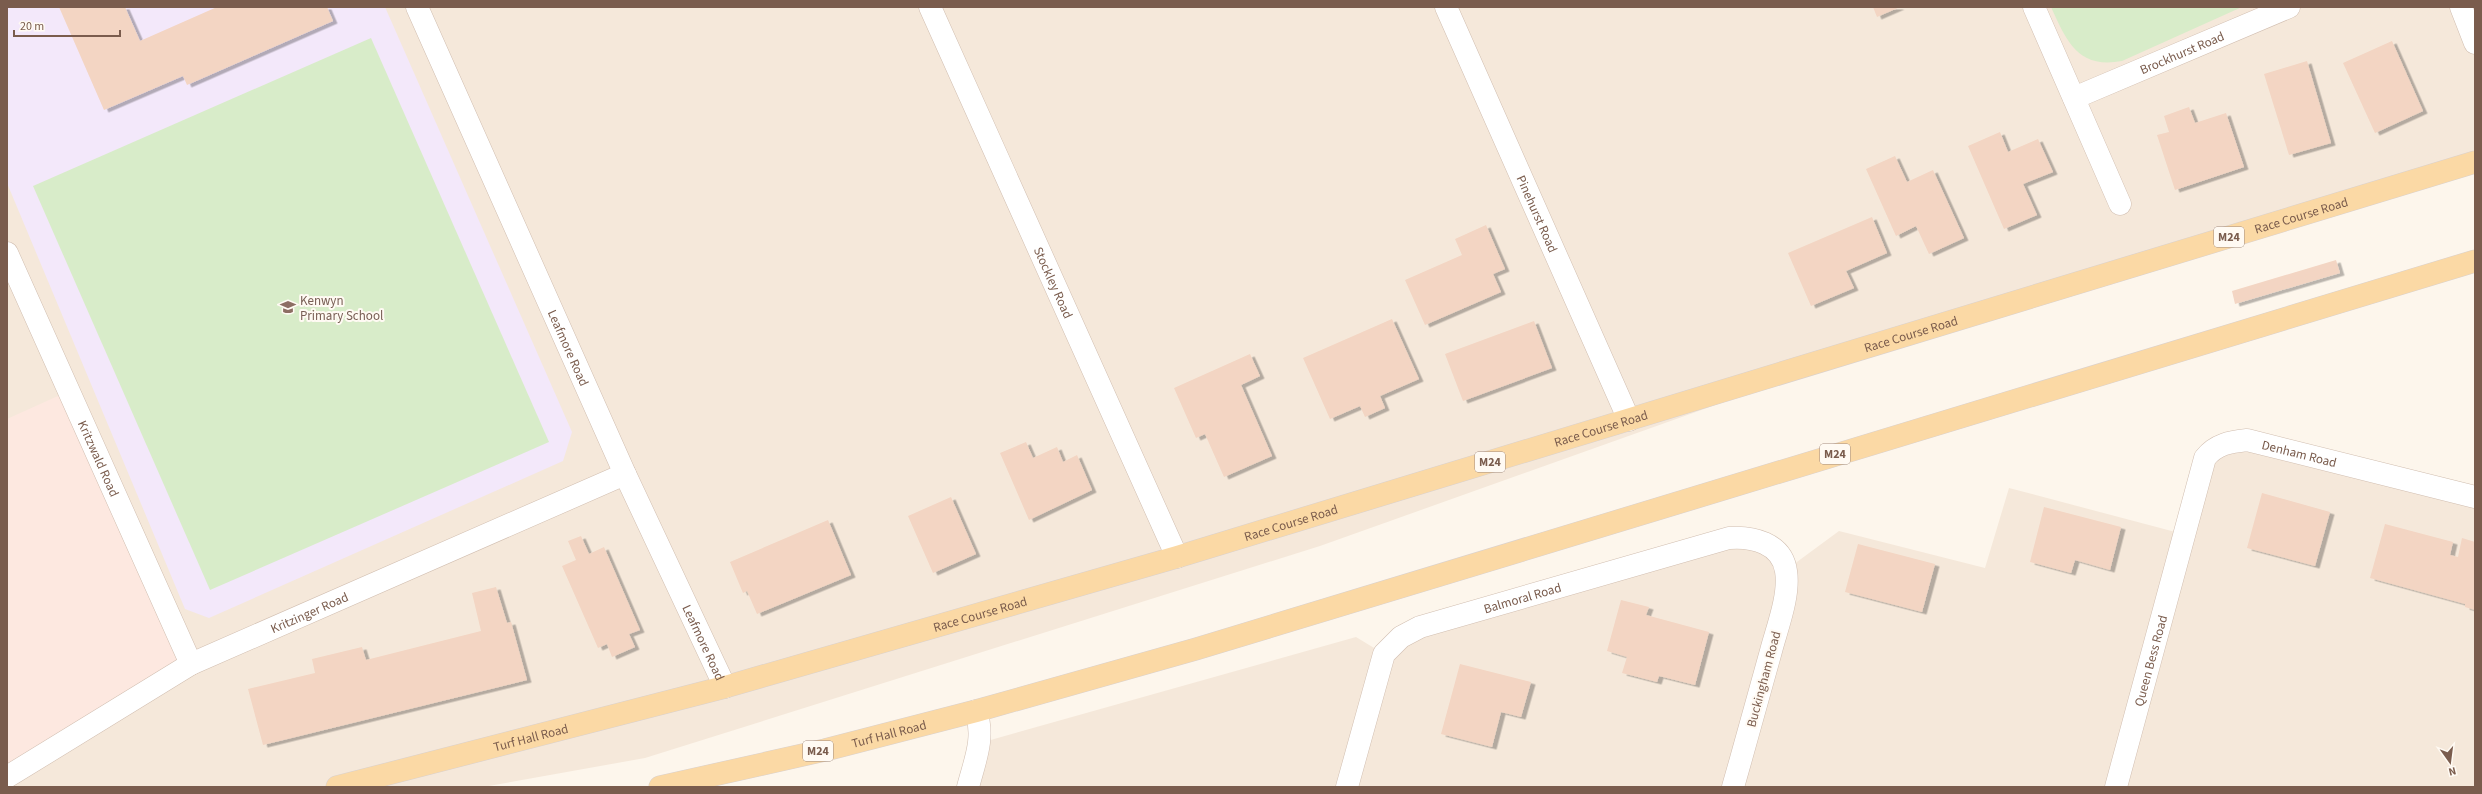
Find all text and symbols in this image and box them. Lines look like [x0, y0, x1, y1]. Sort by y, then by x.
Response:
scale bar [14, 12, 120, 38]
text: 20 m [20, 18, 44, 35]
street label: Brockhurst Road [2137, 27, 2227, 79]
street label: Pinehurst Road [1512, 172, 1562, 256]
street label: Race Course Road [2252, 193, 2350, 239]
road number: M24 [2214, 227, 2244, 247]
street label: Stockley Road [1029, 244, 1077, 322]
place label: Kenwyn Primary School [300, 292, 383, 325]
school or university icon: Kenwyn Primary School [279, 298, 297, 316]
street label: Leafmore Road [543, 307, 593, 389]
street label: Race Course Road [1862, 312, 1960, 357]
street label: Race Course Road [1552, 406, 1650, 452]
street label: Kritzwald Road [73, 418, 123, 500]
street label: Denham Road [2260, 436, 2339, 472]
road number: M24 [1820, 444, 1850, 464]
road number: M24 [1475, 452, 1505, 472]
street label: Race Course Road [1242, 501, 1340, 546]
street label: Balmoral Road [1482, 579, 1563, 618]
street label: Kritzinger Road [268, 588, 351, 638]
street label: Race Course Road [931, 593, 1029, 637]
street label: Leafmore Road [677, 602, 729, 684]
street label: Queen Bess Road [2130, 613, 2172, 708]
street label: Buckingham Road [1742, 629, 1785, 729]
street label: Turf Hall Road [850, 716, 928, 753]
street label: Turf Hall Road [492, 720, 570, 756]
road number: M24 [803, 741, 833, 761]
north arrow [2430, 742, 2470, 782]
text: N [2447, 763, 2458, 779]

